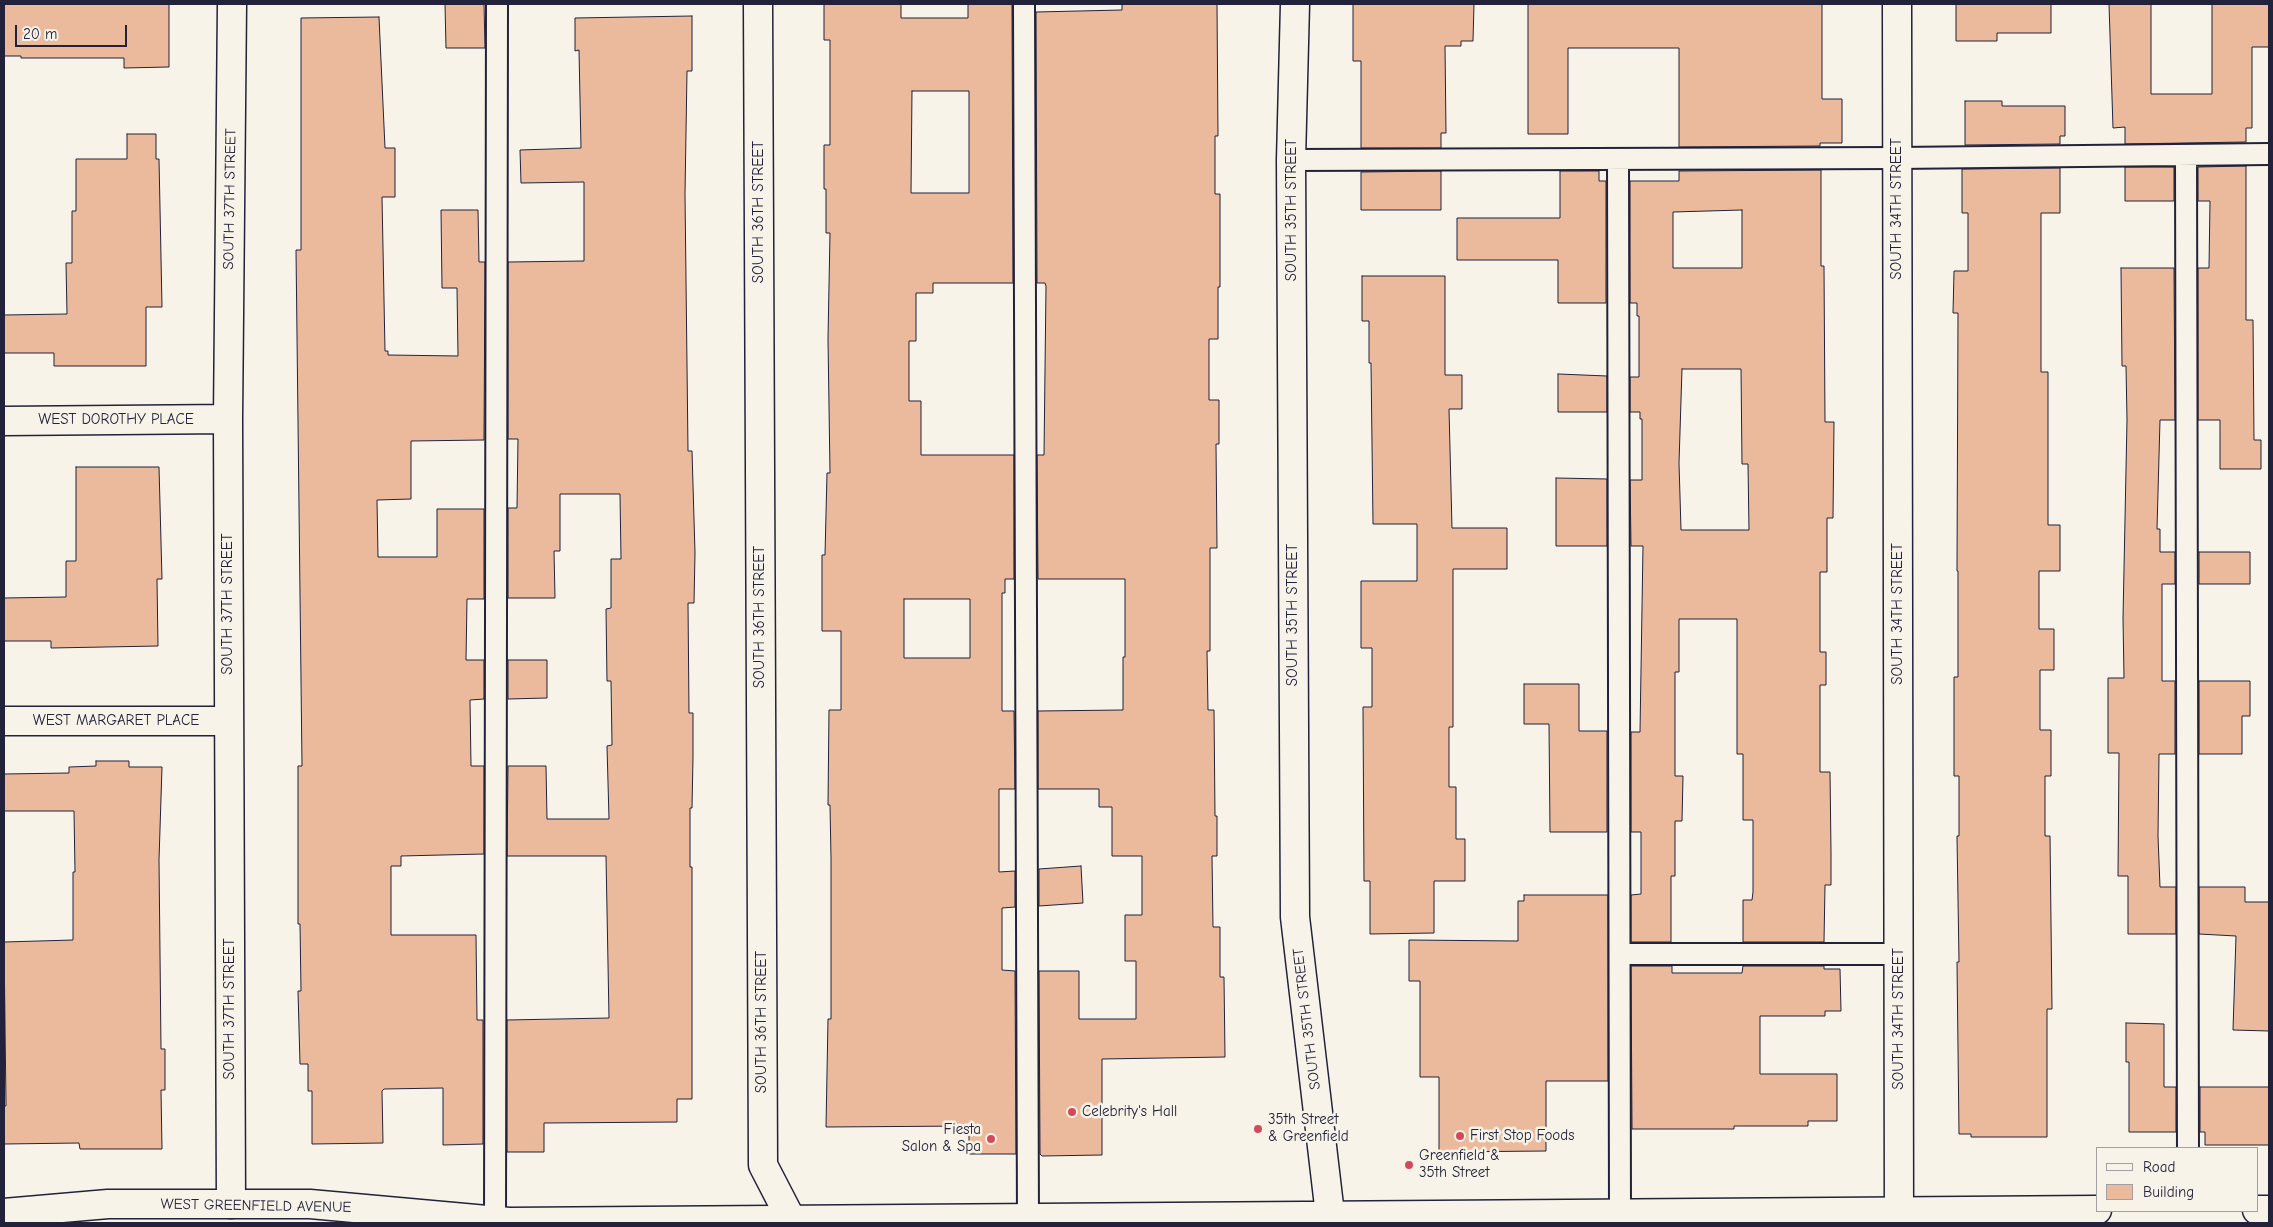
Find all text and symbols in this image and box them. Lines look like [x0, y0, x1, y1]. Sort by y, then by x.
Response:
scale bar [18, 15, 130, 47]
text: 20 m [23, 25, 57, 43]
street label: SOUTH 37TH STREET [220, 128, 240, 270]
street label: SOUTH 34TH STREET [1888, 138, 1906, 280]
street label: SOUTH 35TH STREET [1283, 139, 1301, 281]
street label: SOUTH 36TH STREET [750, 141, 768, 283]
street label: WEST DOROTHY PLACE [38, 411, 194, 429]
street label: SOUTH 37TH STREET [219, 533, 237, 675]
street label: SOUTH 34TH STREET [1889, 543, 1907, 685]
street label: SOUTH 35TH STREET [1284, 544, 1302, 686]
street label: SOUTH 36TH STREET [751, 546, 769, 688]
street label: WEST MARGARET PLACE [33, 712, 199, 730]
street label: SOUTH 37TH STREET [221, 938, 239, 1080]
street label: SOUTH 35TH STREET [1289, 947, 1325, 1091]
street label: SOUTH 34TH STREET [1890, 948, 1908, 1090]
street label: SOUTH 36TH STREET [753, 951, 771, 1093]
place label: Celebrity's Hall [1082, 1103, 1177, 1121]
marker: Celebrity's Hall [1066, 1106, 1078, 1118]
place label: 35th Street & Greenfield [1268, 1111, 1349, 1146]
place label: Fiesta Salon & Spa [902, 1121, 981, 1156]
marker: 35th Street & Greenfield [1252, 1123, 1264, 1135]
place label: First Stop Foods [1470, 1127, 1574, 1145]
marker: First Stop Foods [1454, 1130, 1466, 1142]
marker: Fiesta Salon & Spa [985, 1133, 997, 1145]
place label: Greenfield & 35th Street [1419, 1147, 1500, 1182]
legend [2096, 1147, 2258, 1212]
text: Road [2143, 1158, 2175, 1176]
marker: Greenfield & 35th Street [1403, 1159, 1415, 1171]
text: Building [2143, 1183, 2194, 1201]
street label: WEST GREENFIELD AVENUE [160, 1195, 352, 1217]

